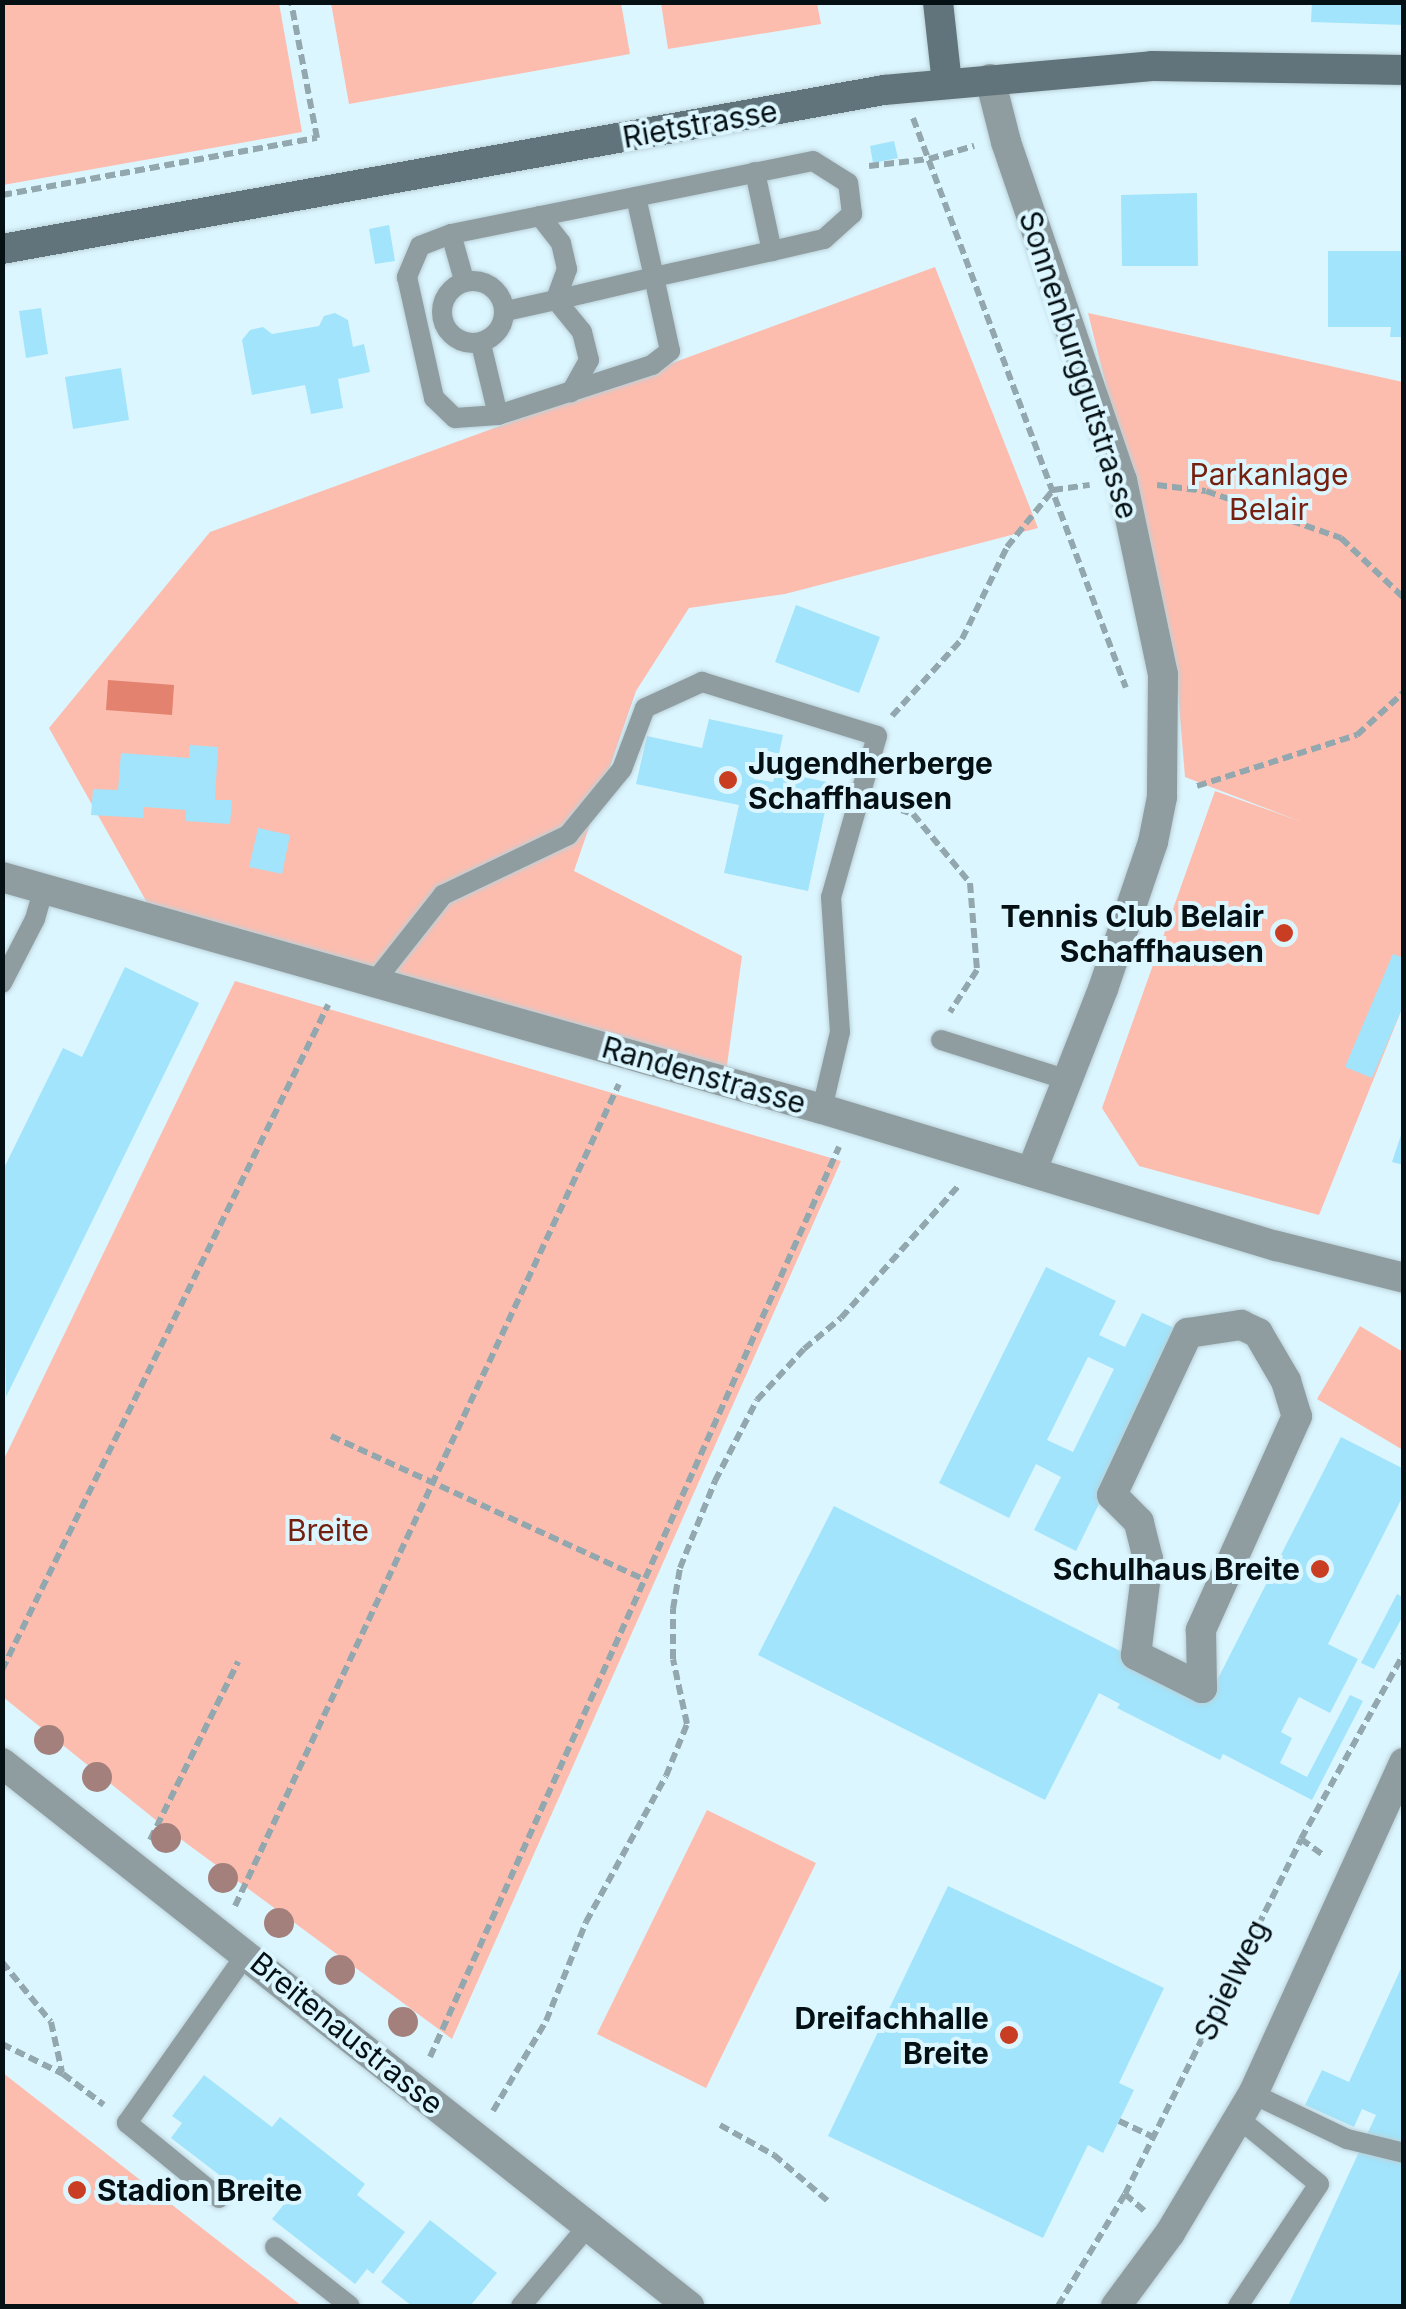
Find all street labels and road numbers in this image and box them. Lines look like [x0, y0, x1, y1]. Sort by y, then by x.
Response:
street label: Rietstrasse [620, 93, 780, 155]
street label: Sonnenburggutstrasse [1012, 206, 1146, 524]
street label: Randenstrasse [598, 1029, 810, 1121]
street label: Spielweg [1186, 1914, 1276, 2046]
street label: Breitenaustrasse [243, 1944, 451, 2122]

